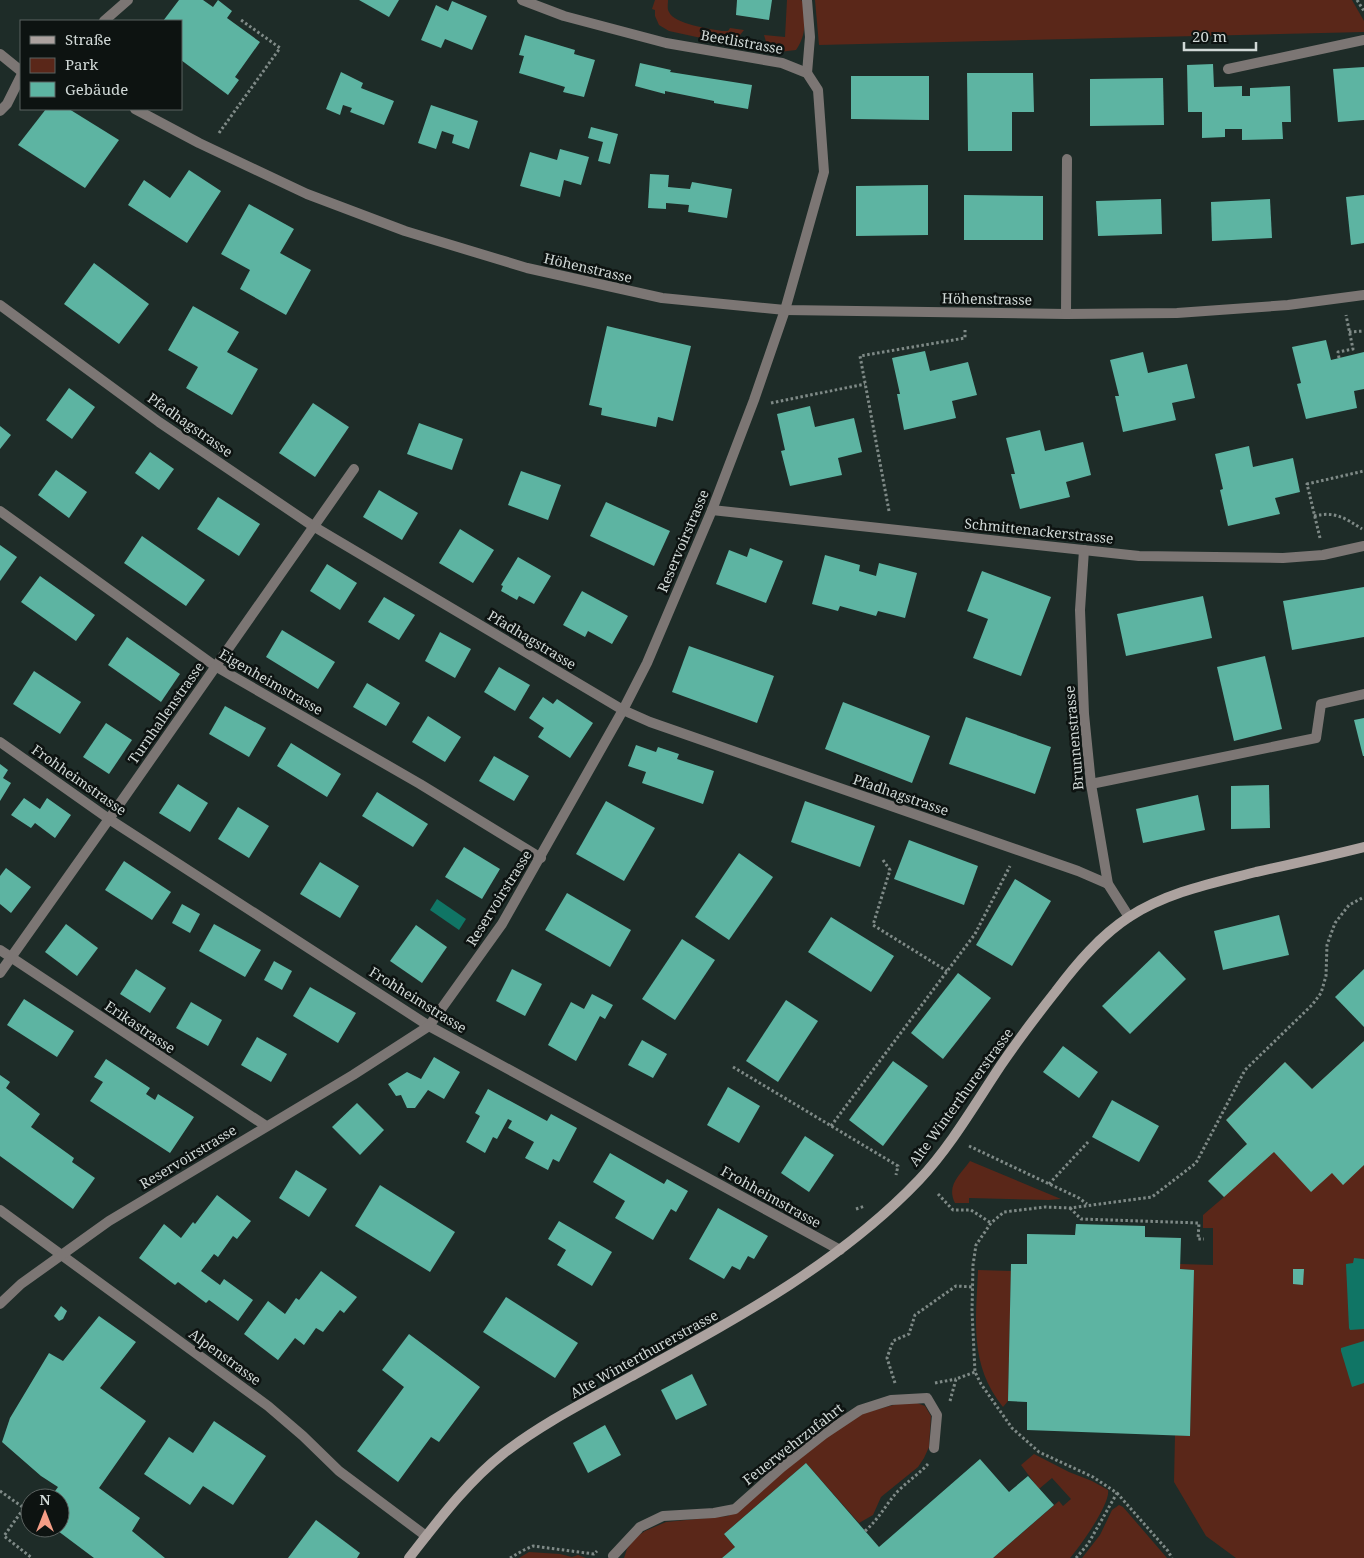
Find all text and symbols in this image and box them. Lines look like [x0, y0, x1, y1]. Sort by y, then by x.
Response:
legend [20, 20, 182, 110]
scale bar [1184, 20, 1256, 52]
street label: Beetlistrasse [699, 25, 785, 58]
text: 20 m [1192, 26, 1227, 46]
text: Straße [65, 29, 111, 49]
text: Park [65, 54, 99, 74]
text: Gebäude [65, 79, 128, 99]
street label: Höhenstrasse [542, 248, 634, 287]
street label: Höhenstrasse [942, 288, 1032, 309]
street label: Pfadhagstrasse [144, 388, 237, 461]
street label: Reservoirstrasse [652, 487, 713, 595]
street label: Schmittenackerstrasse [964, 513, 1115, 548]
street label: Pfadhagstrasse [485, 606, 580, 673]
street label: Eigenheimstrasse [216, 644, 327, 719]
street label: Turnhallenstrasse [123, 658, 208, 768]
street label: Brunnenstrasse [1059, 685, 1088, 791]
street label: Frohheimstrasse [28, 740, 130, 819]
street label: Pfadhagstrasse [851, 769, 952, 820]
street label: Reservoirstrasse [461, 846, 536, 949]
street label: Frohheimstrasse [366, 962, 471, 1037]
street label: Erikastrasse [101, 996, 179, 1057]
street label: Alte Winterthurerstrasse [904, 1024, 1017, 1170]
street label: Reservoirstrasse [136, 1120, 240, 1193]
street label: Frohheimstrasse [718, 1161, 825, 1232]
street label: Alte Winterthurerstrasse [566, 1305, 721, 1402]
street label: Alpenstrasse [185, 1324, 265, 1389]
street label: Feuerwehrzufahrt [738, 1398, 847, 1489]
north arrow [20, 1488, 70, 1538]
text: N [39, 1490, 51, 1509]

